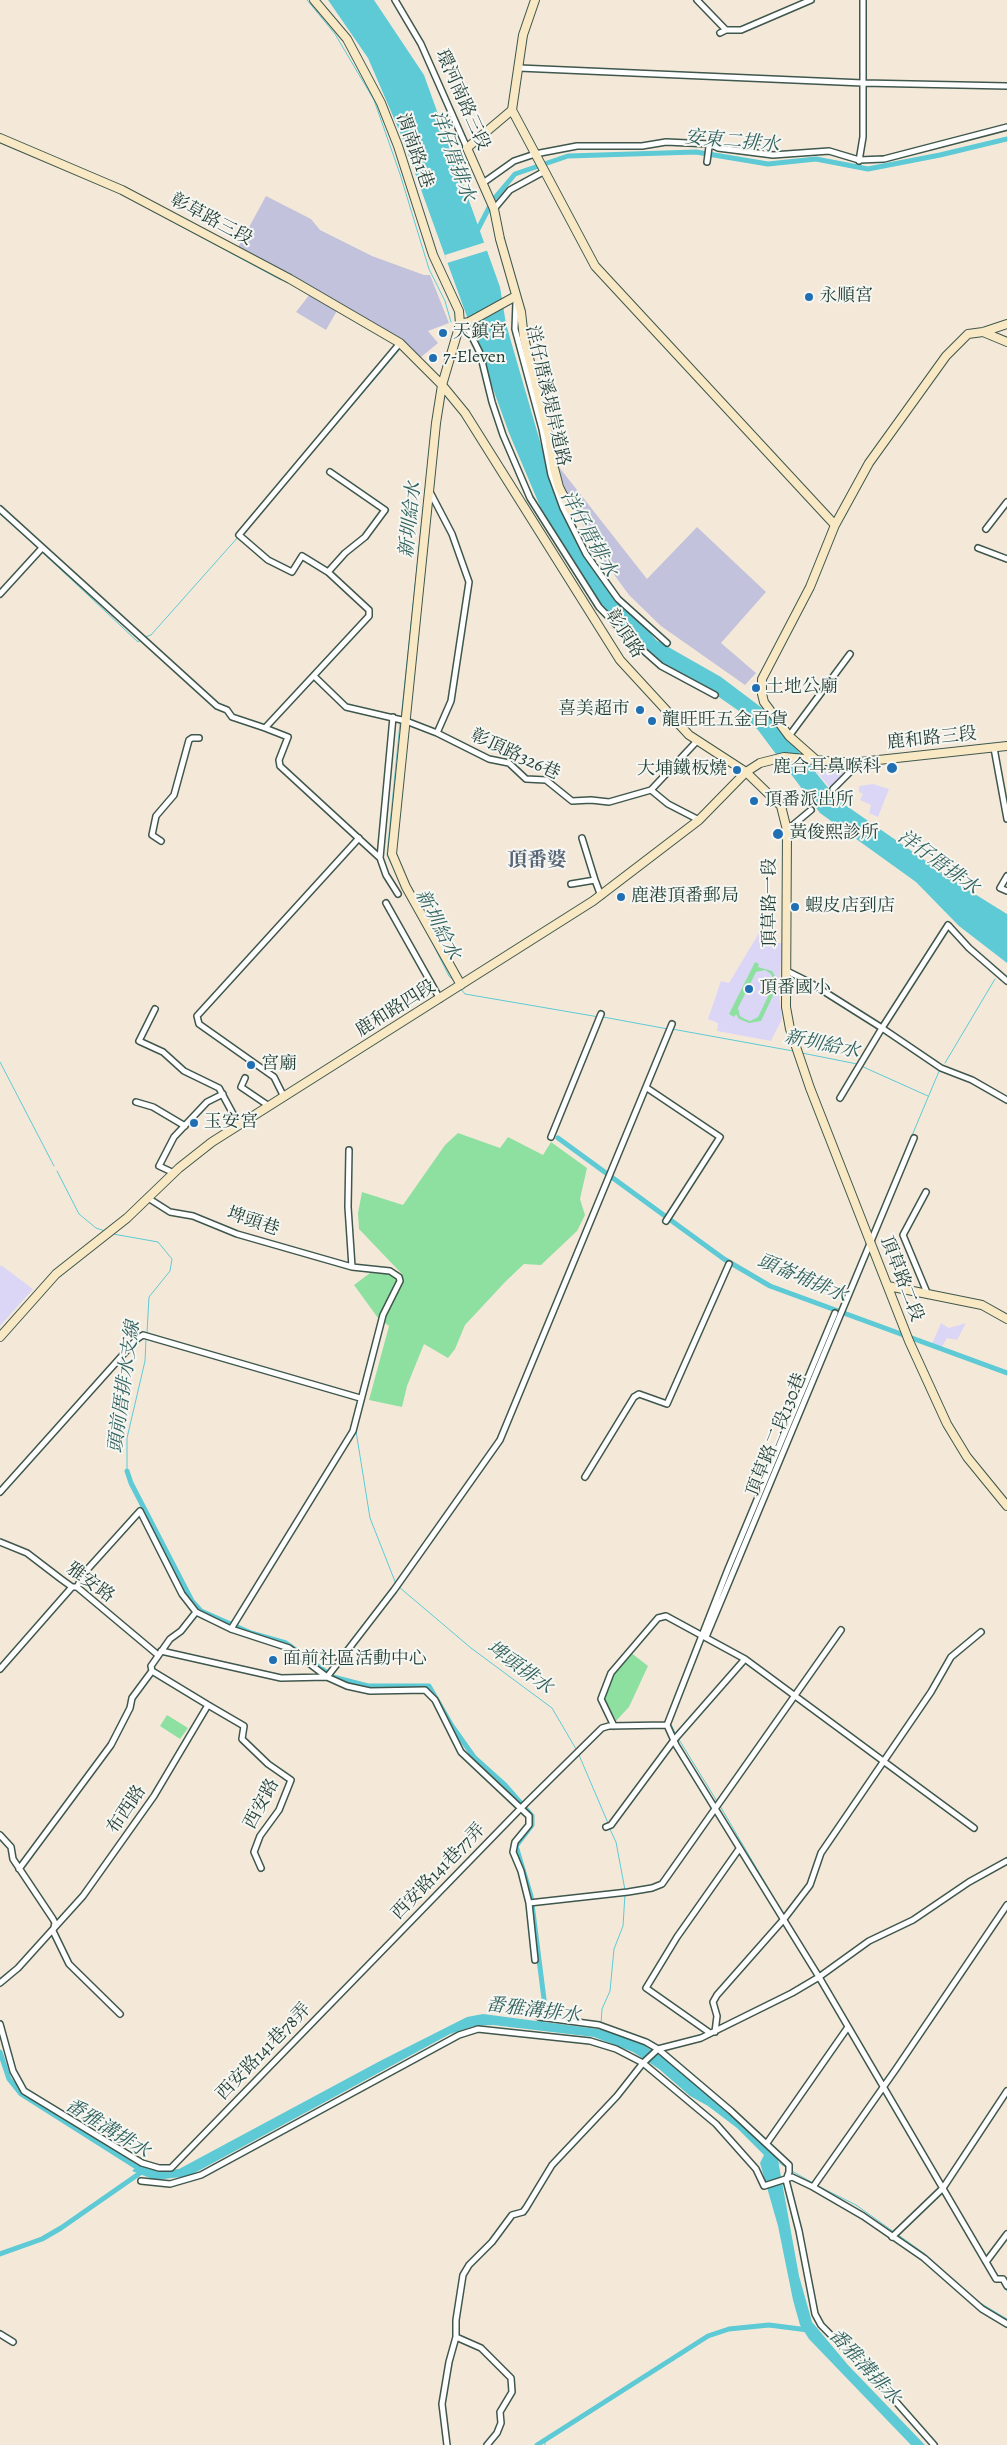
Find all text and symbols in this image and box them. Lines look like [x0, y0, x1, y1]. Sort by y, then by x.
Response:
street label: 環河南路三段 [430, 46, 494, 154]
water label: 洋仔厝排水 [425, 107, 479, 205]
street label: 渭南路1巷 [391, 111, 437, 191]
water label: 安東二排水 [684, 127, 780, 157]
street label: 彰草路三段 [166, 189, 256, 251]
place label: 永順宮 [819, 286, 873, 308]
marker: 永順宮 [803, 291, 815, 303]
place label: 天鎮宮 [453, 322, 507, 344]
street label: 洋仔厝溪堤岸道路 [520, 323, 574, 469]
marker: 天鎮宮 [437, 327, 449, 339]
place label: 7-Eleven [443, 347, 506, 369]
marker: 7-Eleven [427, 352, 439, 364]
water label: 新圳給水 [396, 481, 426, 559]
water label: 洋仔厝排水 [555, 487, 621, 581]
street label: 彰頂路 [600, 605, 648, 663]
place label: 土地公廟 [766, 677, 838, 699]
marker: 土地公廟 [750, 682, 762, 694]
place label: 喜美超市 [558, 699, 630, 721]
marker: 喜美超市 [634, 704, 646, 716]
place label: 龍旺旺五金百貨 [662, 710, 788, 732]
marker: 龍旺旺五金百貨 [646, 715, 658, 727]
street label: 鹿和路三段 [886, 724, 978, 754]
street label: 彰頂路326巷 [467, 725, 563, 785]
place label: 鹿合耳鼻喉科 [773, 757, 881, 779]
place label: 大埔鐵板燒 [637, 759, 727, 781]
marker: 鹿合耳鼻喉科 [885, 761, 899, 775]
marker: 大埔鐵板燒 [731, 764, 743, 776]
place label: 頂番派出所 [764, 790, 854, 812]
marker: 頂番派出所 [748, 795, 760, 807]
place label: 黃俊熙診所 [789, 823, 879, 845]
water label: 洋仔厝排水 [893, 826, 983, 900]
marker: 黃俊熙診所 [771, 827, 785, 841]
district label: 頂番婆 [507, 849, 567, 873]
street label: 頂草路一段 [760, 858, 782, 948]
water label: 新圳給水 [410, 886, 464, 964]
place label: 鹿港頂番郵局 [631, 886, 739, 908]
marker: 鹿港頂番郵局 [615, 891, 627, 903]
place label: 蝦皮店到店 [805, 896, 895, 918]
marker: 蝦皮店到店 [789, 901, 801, 913]
street label: 鹿和路四段 [352, 976, 440, 1042]
place label: 頂番國小 [759, 978, 831, 1000]
marker: 頂番國小 [743, 983, 755, 995]
water label: 新圳給水 [782, 1026, 862, 1064]
place label: 宮廟 [261, 1054, 297, 1076]
marker: 宮廟 [245, 1059, 257, 1071]
place label: 玉安宮 [204, 1112, 258, 1134]
marker: 玉安宮 [188, 1117, 200, 1129]
street label: 埤頭巷 [224, 1203, 282, 1241]
street label: 頂草路二段 [875, 1233, 927, 1325]
water label: 頭崙埔排水 [754, 1250, 850, 1308]
water label: 頭前厝排水支線 [104, 1320, 146, 1454]
street label: 頂草路二段130巷 [742, 1370, 812, 1500]
street label: 雅安路 [62, 1558, 118, 1608]
water label: 埤頭排水 [482, 1636, 556, 1700]
place label: 面前社區活動中心 [283, 1649, 427, 1671]
marker: 面前社區活動中心 [267, 1654, 279, 1666]
street label: 西安路 [240, 1775, 284, 1833]
street label: 布西路 [103, 1782, 151, 1838]
street label: 西安路141巷77弄 [388, 1819, 490, 1925]
water label: 番雅溝排水 [484, 1994, 582, 2028]
street label: 西安路141巷78弄 [212, 1999, 316, 2105]
water label: 番雅溝排水 [61, 2094, 153, 2164]
water label: 番雅溝排水 [823, 2324, 905, 2410]

